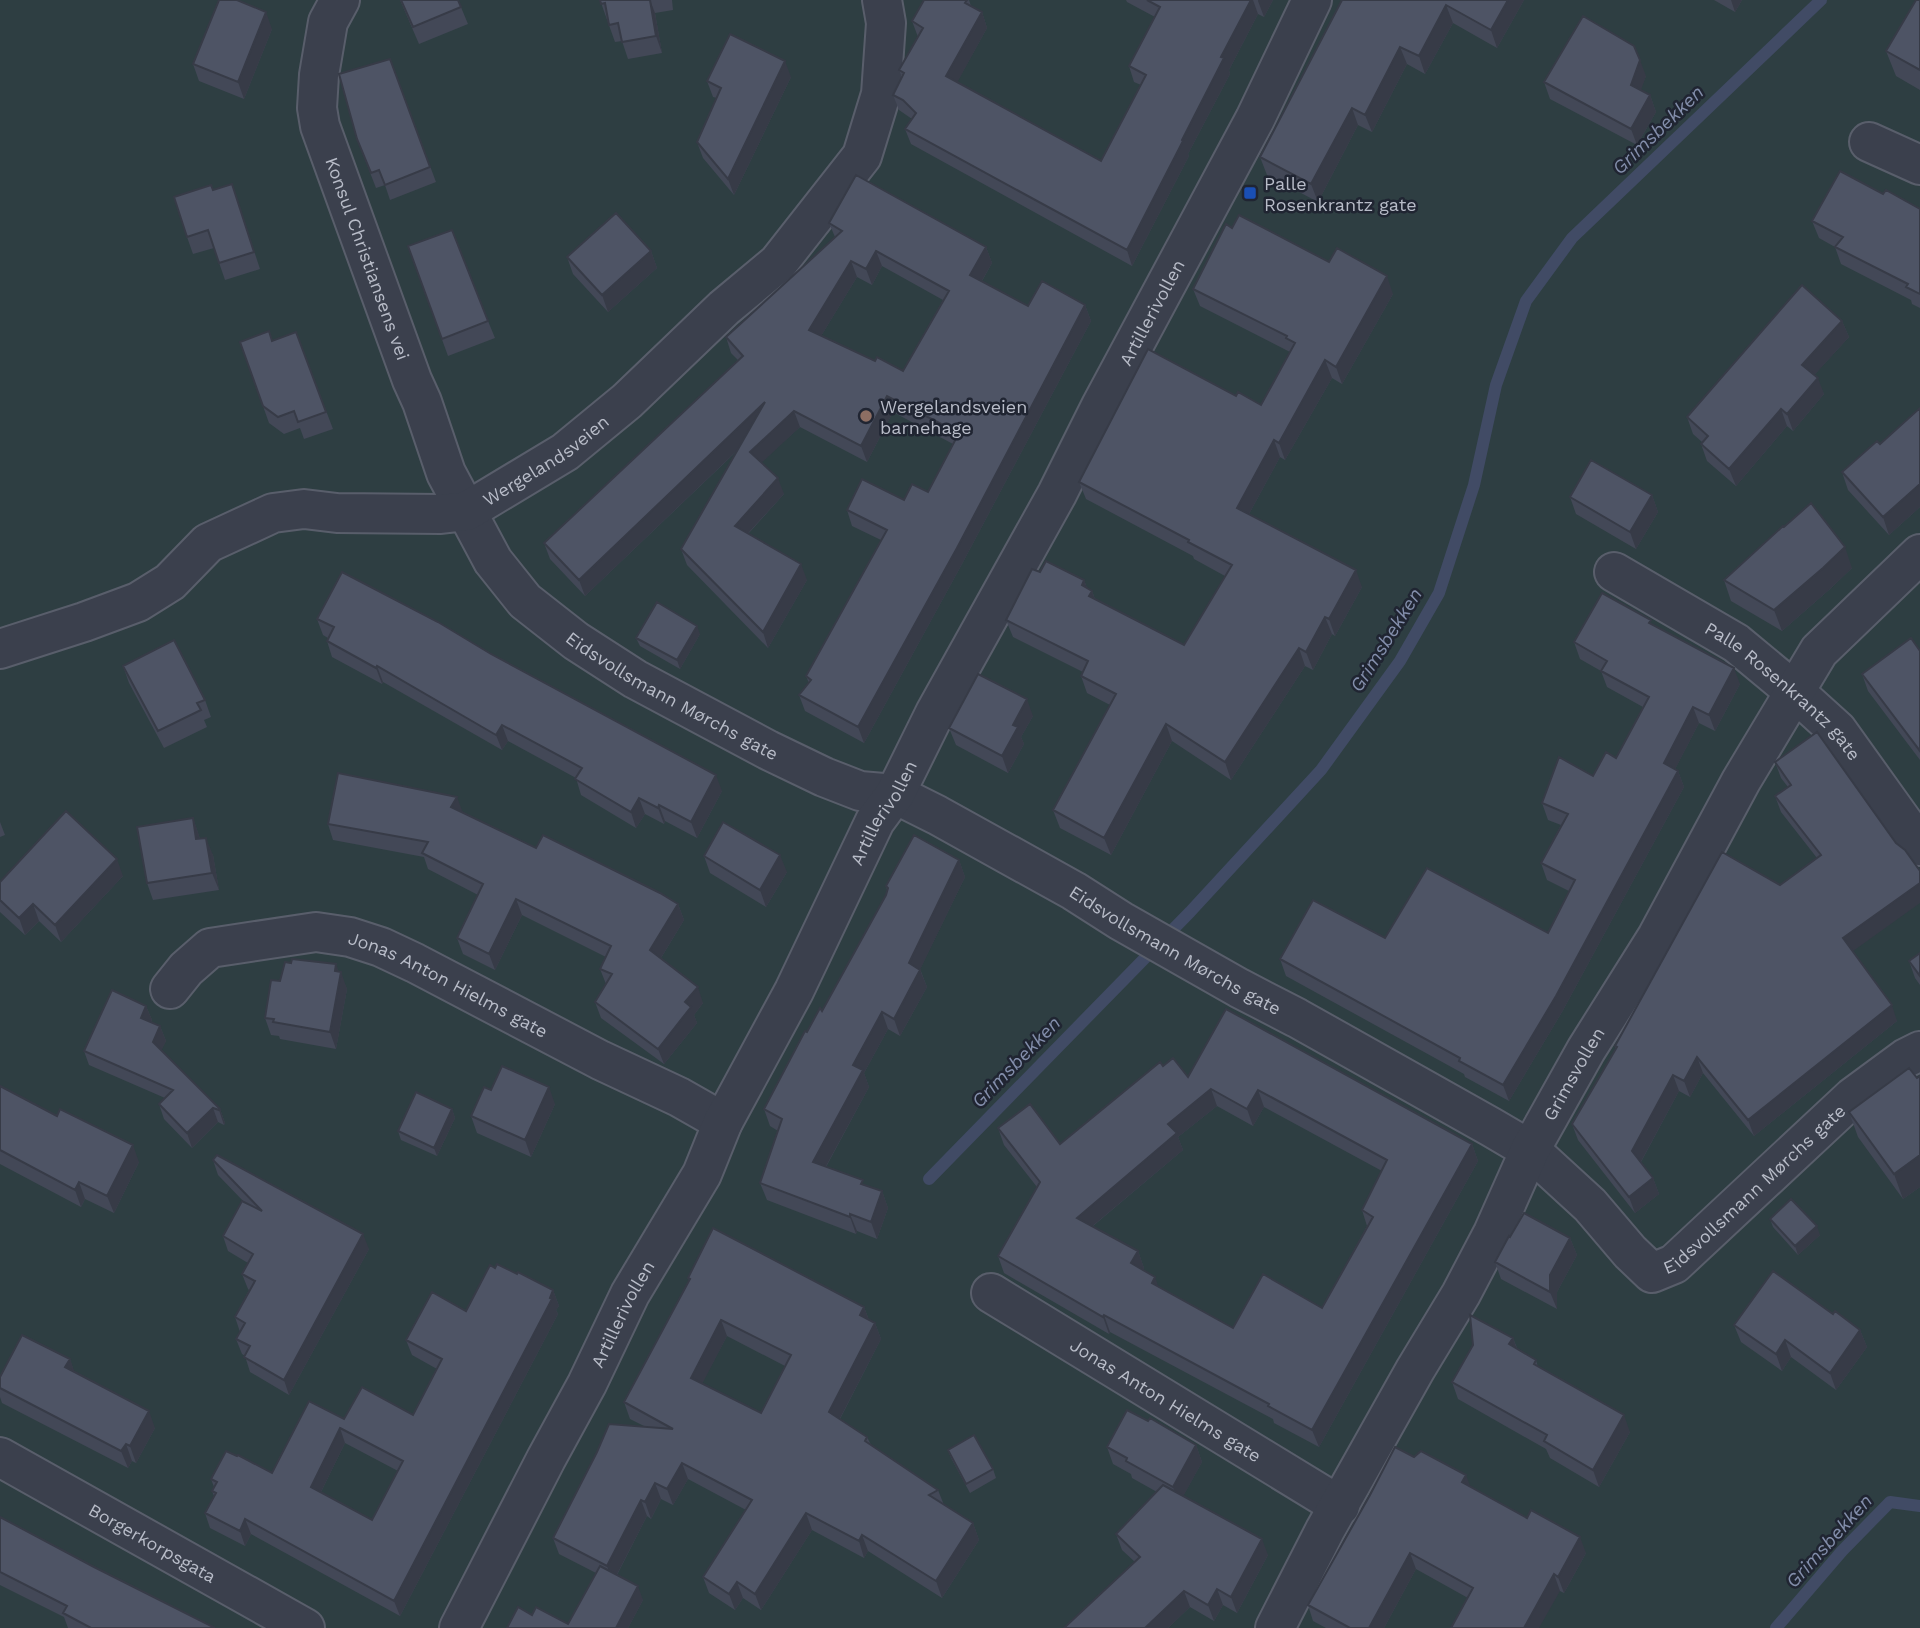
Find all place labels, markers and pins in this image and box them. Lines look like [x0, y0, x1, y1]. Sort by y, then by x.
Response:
place label: Palle Rosenkrantz gate [1264, 173, 1417, 215]
marker: Palle Rosenkrantz gate [1242, 185, 1258, 201]
place label: Wergelandsveien barnehage [880, 396, 1027, 438]
marker: Wergelandsveien barnehage [858, 408, 874, 424]

